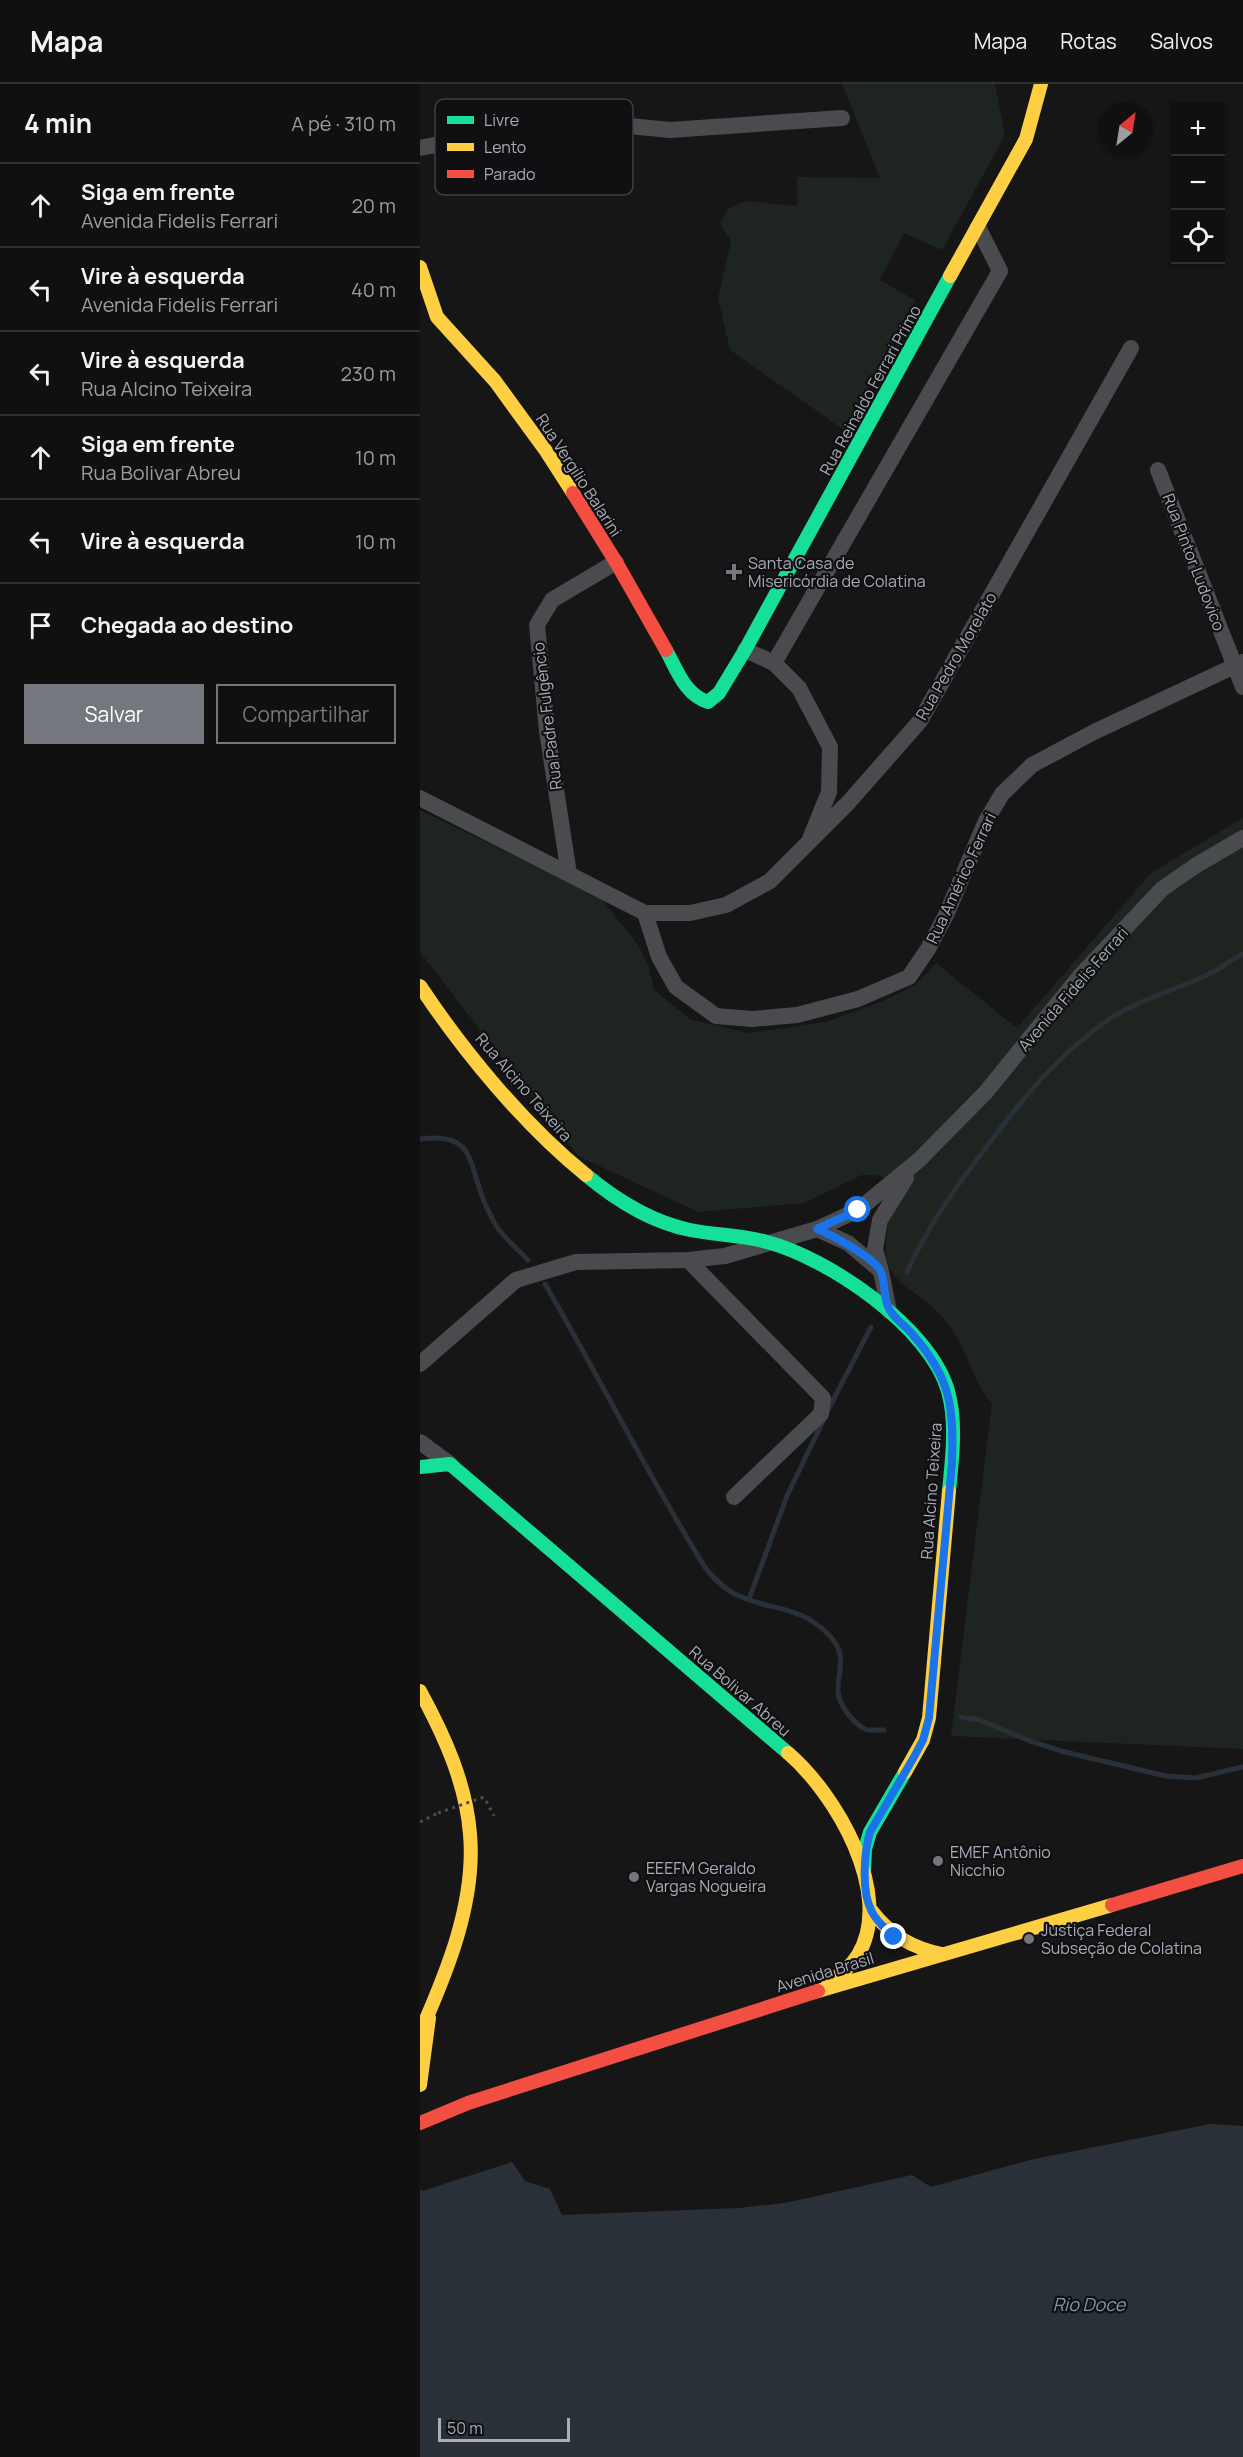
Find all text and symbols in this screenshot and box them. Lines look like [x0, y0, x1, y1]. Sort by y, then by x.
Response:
text: Mapa [30, 22, 103, 60]
text: Mapa [974, 27, 1027, 55]
text: Rotas [1060, 27, 1117, 55]
text: Salvos [1150, 27, 1213, 55]
legend [435, 99, 633, 195]
north arrow [1099, 102, 1153, 156]
map controls [1171, 102, 1225, 264]
button: + [1171, 102, 1225, 156]
text: 4 min [24, 105, 92, 141]
text: Livre [484, 109, 519, 131]
text: A pé · 310 m [291, 110, 396, 137]
text: Lento [484, 136, 526, 158]
button: − [1171, 156, 1225, 210]
text: Parado [484, 163, 535, 185]
text: Siga em frente [81, 177, 235, 207]
icon: ahead [24, 189, 57, 222]
text: 20 m [351, 192, 396, 219]
text: Avenida Fidelis Ferrari [81, 207, 278, 234]
button: locate [1171, 210, 1225, 264]
text: Vire à esquerda [81, 261, 245, 291]
icon: left [24, 273, 57, 306]
text: 40 m [351, 276, 396, 303]
text: Avenida Fidelis Ferrari [81, 291, 278, 318]
street label: Rua Reinaldo Ferrari Primo [814, 301, 926, 479]
text: Vire à esquerda [81, 345, 245, 375]
icon: left [24, 357, 57, 390]
text: 230 m [340, 360, 396, 387]
text: Rua Alcino Teixeira [81, 375, 252, 402]
street label: Rua Vergílio Balarini [531, 409, 627, 541]
text: Siga em frente [81, 429, 235, 459]
icon: ahead [24, 441, 57, 474]
text: 10 m [355, 444, 396, 471]
text: Rua Bolivar Abreu [81, 459, 241, 486]
street label: Rua Pintor Ludovico [1158, 490, 1230, 634]
icon: left [24, 525, 57, 558]
text: Vire à esquerda [81, 526, 245, 556]
text: 10 m [355, 528, 396, 555]
place label: Santa Casa de Misericórdia de Colatina [748, 552, 926, 592]
marker: Santa Casa de Misericórdia de Colatina [725, 563, 743, 581]
street label: Rua Pedro Morelato [910, 588, 1002, 724]
icon: arrive [24, 609, 57, 642]
text: Chegada ao destino [81, 610, 293, 640]
street label: Rua Padre Fulgêncio [527, 641, 567, 791]
button: Salvar [24, 684, 204, 744]
button: Compartilhar [216, 684, 396, 744]
street label: Rua Américo Ferrari [921, 809, 1001, 947]
street label: Avenida Fidelis Ferrari [1013, 922, 1133, 1056]
street label: Rua Alcino Teixeira [471, 1028, 577, 1146]
route start [844, 1196, 870, 1222]
street label: Rua Alcino Teixeira [915, 1422, 947, 1560]
street label: Rua Bolivar Abreu [684, 1641, 796, 1741]
place label: EMEF Antônio Nicchio [950, 1841, 1051, 1881]
marker: EMEF Antônio Nicchio [931, 1854, 945, 1868]
place label: EEEFM Geraldo Vargas Nogueira [646, 1857, 766, 1897]
marker: EEEFM Geraldo Vargas Nogueira [627, 1870, 641, 1884]
place label: Justiça Federal Subseção de Colatina [1041, 1919, 1202, 1959]
route end [880, 1923, 906, 1949]
marker: Justiça Federal Subseção de Colatina [1022, 1932, 1036, 1946]
street label: Avenida Brasil [773, 1947, 877, 1997]
water label: Rio Doce [1053, 2292, 1127, 2316]
scale bar [438, 2415, 570, 2442]
text: 50 m [447, 2417, 483, 2439]

